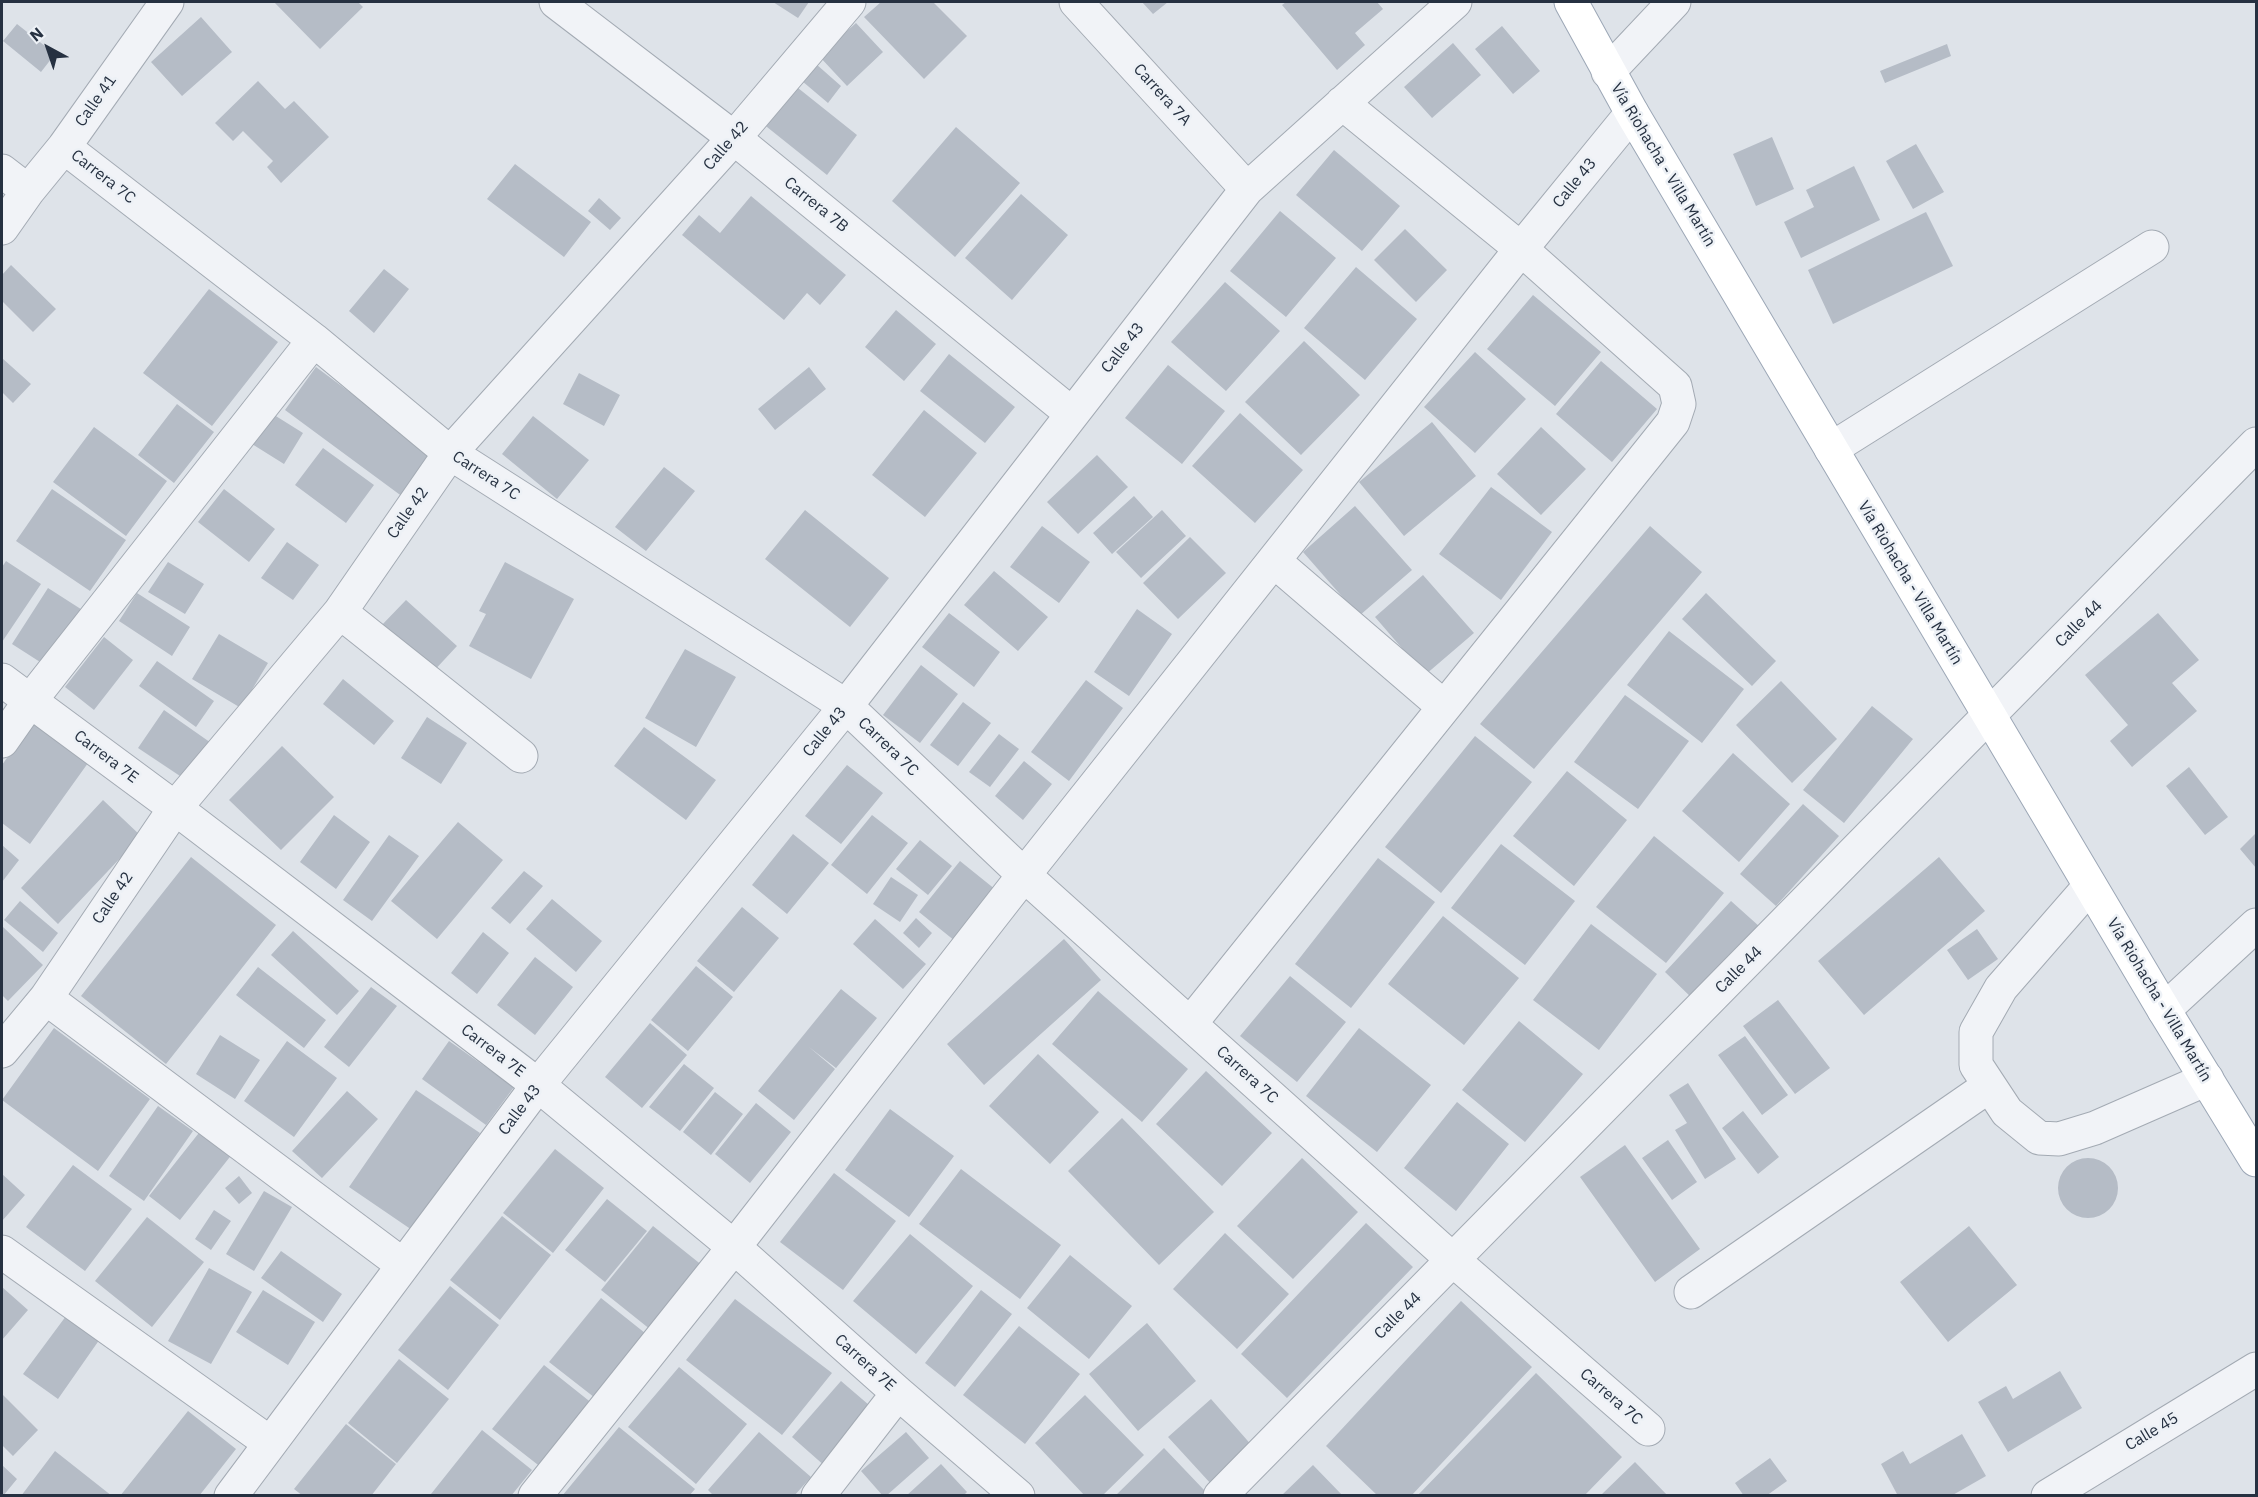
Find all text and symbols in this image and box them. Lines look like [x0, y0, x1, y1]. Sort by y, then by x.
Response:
north arrow [18, 18, 78, 78]
text: N [26, 23, 47, 46]
street label: Carrera 7A [1129, 60, 1195, 130]
street label: Calle 41 [71, 71, 121, 131]
street label: Vía Riohacha - Villa Martín [1607, 80, 1719, 250]
street label: Calle 42 [699, 117, 753, 175]
street label: Carrera 7C [67, 146, 139, 208]
street label: Calle 43 [1549, 154, 1601, 212]
street label: Carrera 7B [780, 173, 852, 237]
street label: Calle 43 [1097, 319, 1149, 377]
street label: Carrera 7C [449, 447, 523, 505]
street label: Calle 42 [383, 483, 433, 543]
street label: Vía Riohacha - Villa Martín [1854, 498, 1966, 668]
street label: Calle 44 [2051, 596, 2107, 652]
street label: Calle 43 [799, 703, 851, 761]
street label: Carrera 7C [854, 713, 922, 781]
street label: Carrera 7E [70, 726, 142, 788]
street label: Calle 42 [89, 868, 137, 928]
street label: Vía Riohacha - Villa Martín [2103, 915, 2215, 1085]
street label: Calle 44 [1711, 942, 1767, 998]
street label: Carrera 7E [457, 1020, 529, 1082]
street label: Carrera 7C [1212, 1042, 1282, 1108]
street label: Calle 43 [495, 1081, 545, 1139]
street label: Calle 44 [1370, 1288, 1426, 1344]
street label: Carrera 7E [830, 1330, 900, 1396]
street label: Carrera 7C [1576, 1365, 1646, 1429]
street label: Calle 45 [2122, 1409, 2182, 1455]

